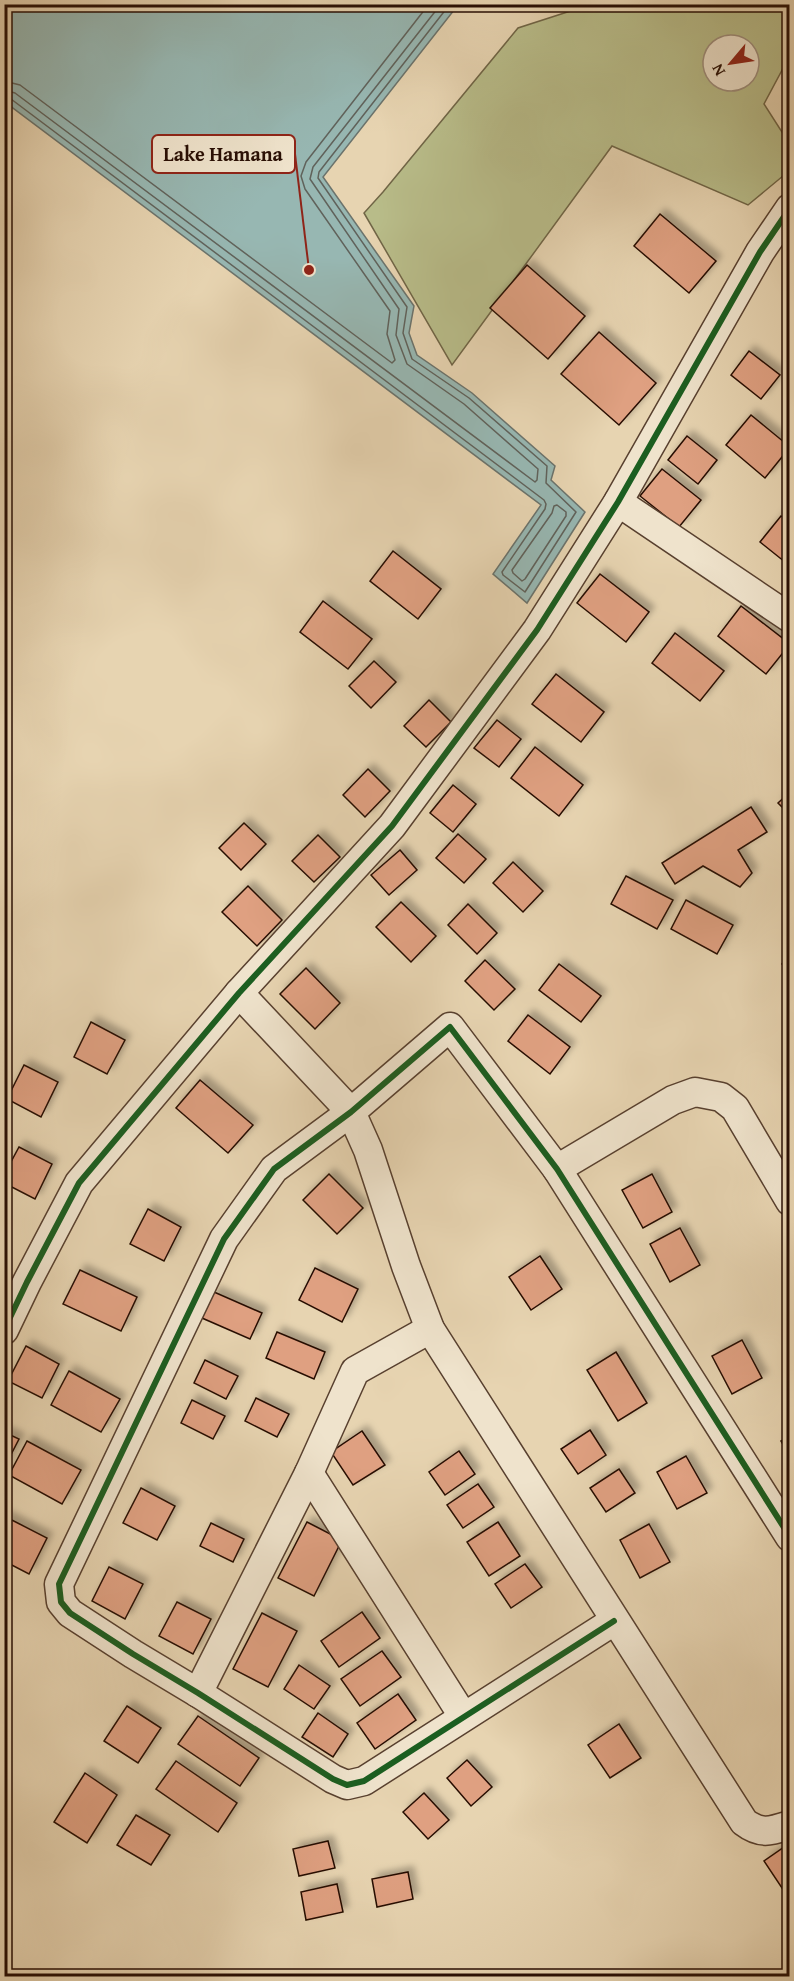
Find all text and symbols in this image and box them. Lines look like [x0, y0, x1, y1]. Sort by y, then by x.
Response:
north arrow [701, 33, 761, 93]
text: N [705, 60, 731, 81]
callout: Lake Hamana [152, 135, 295, 173]
text: Lake Hamana [163, 139, 283, 168]

